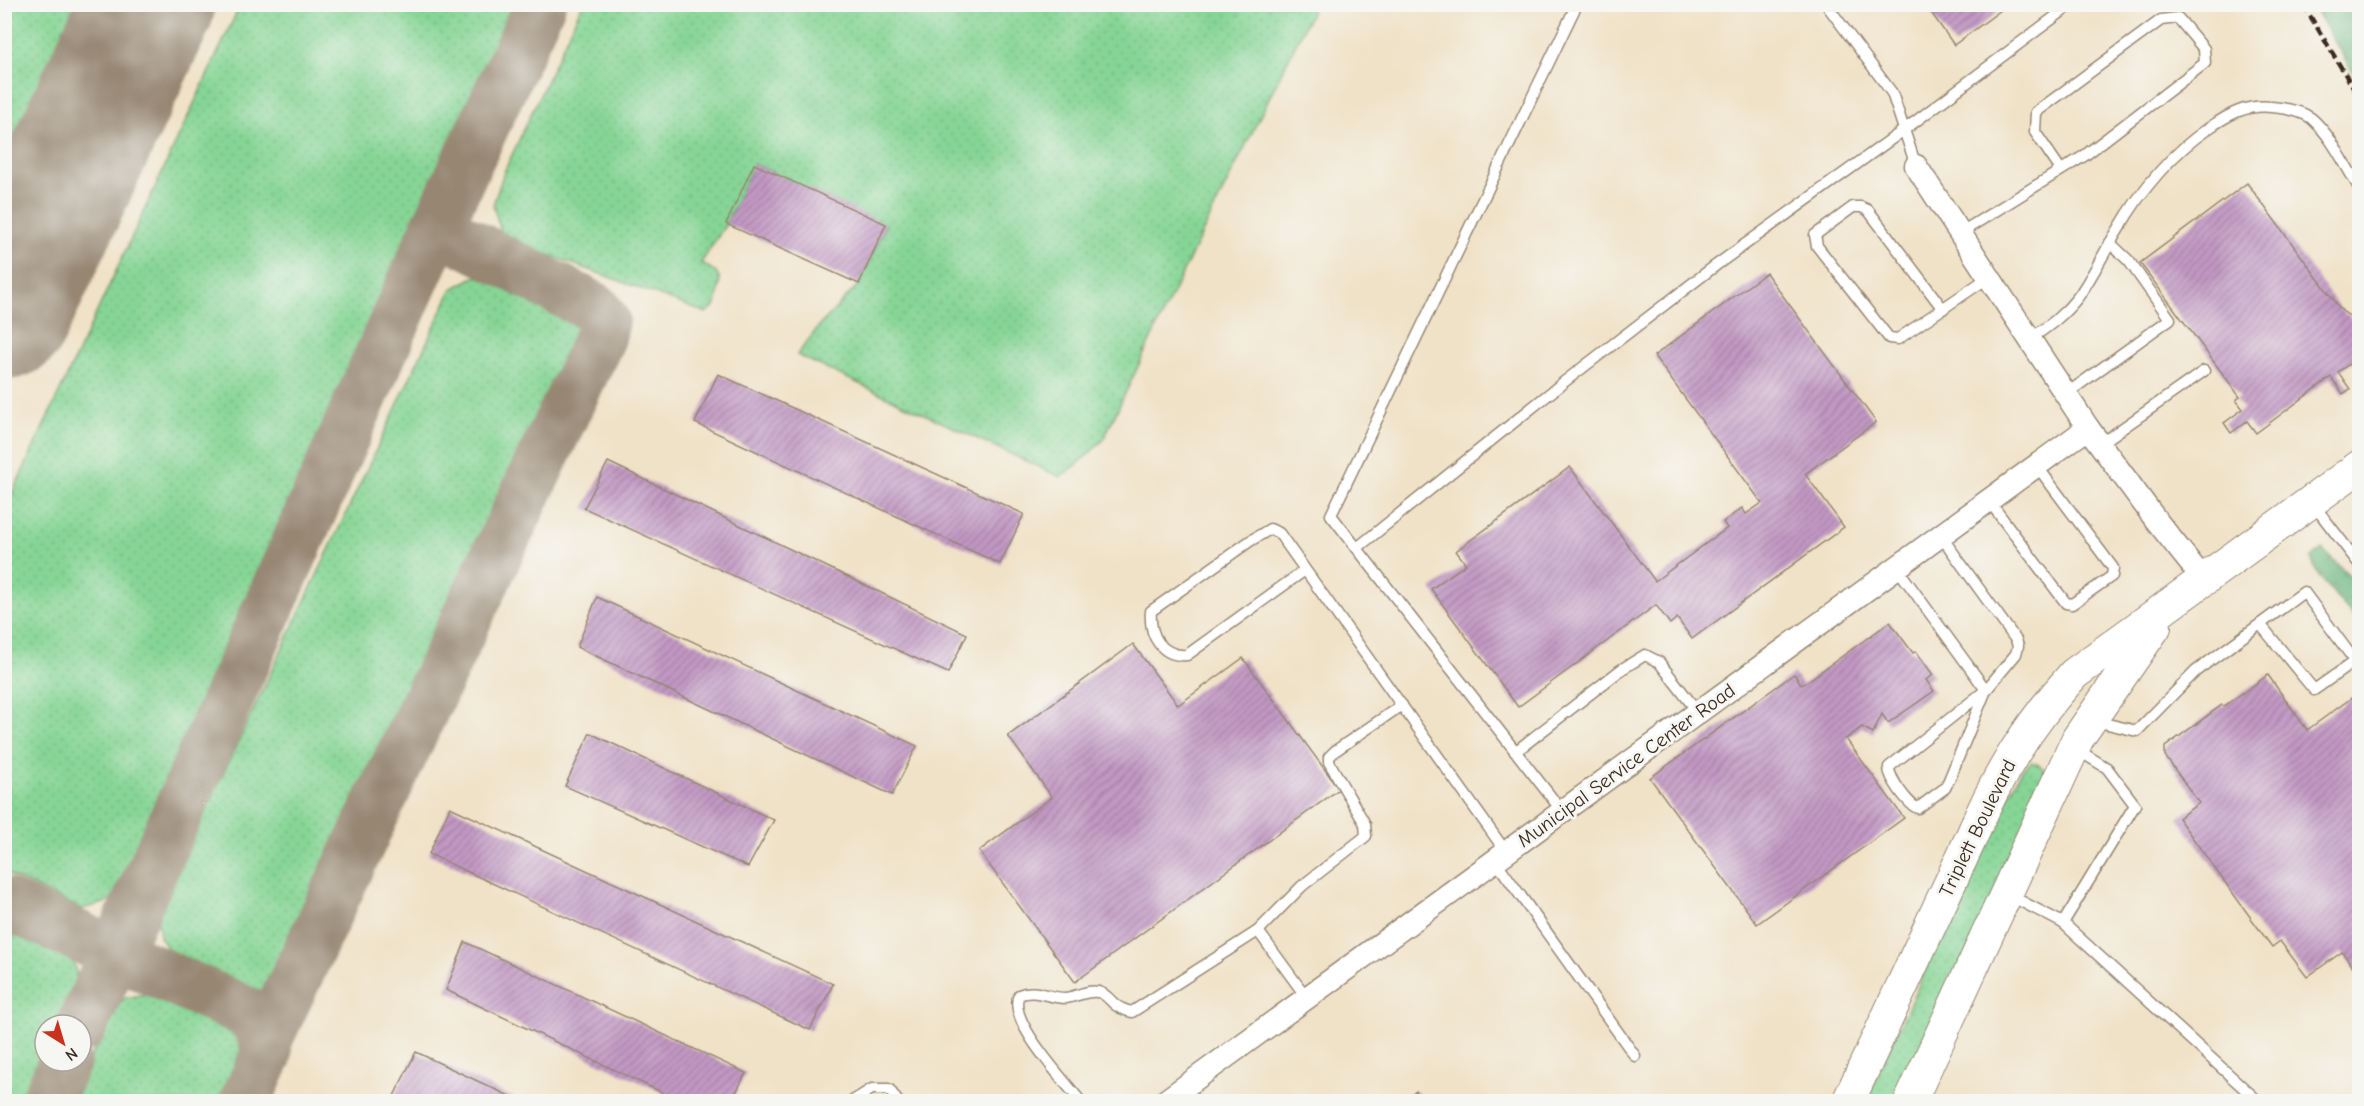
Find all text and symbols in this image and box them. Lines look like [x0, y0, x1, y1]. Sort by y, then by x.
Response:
street label: Municipal Service Center Road [1513, 679, 1740, 852]
street label: Triplett Boulevard [1934, 756, 2021, 901]
north arrow [33, 1013, 93, 1073]
text: N [62, 1044, 81, 1065]

